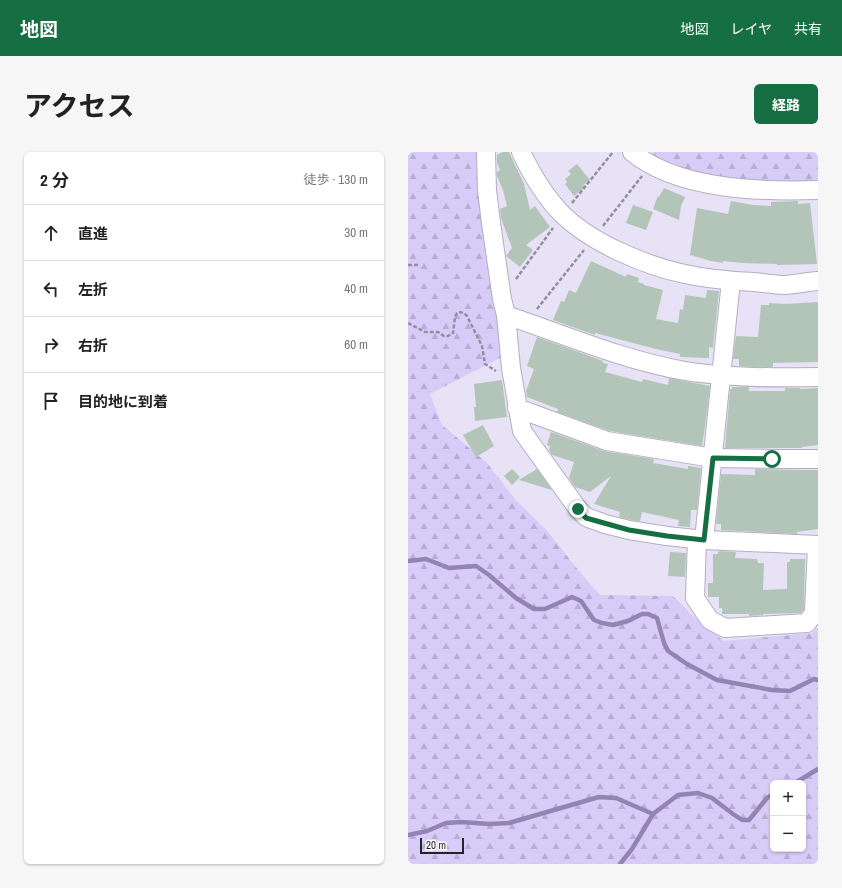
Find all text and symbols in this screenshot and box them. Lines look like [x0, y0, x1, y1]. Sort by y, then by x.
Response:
text: 地図 [20, 16, 58, 42]
text: 地図 [680, 20, 708, 38]
text: レイヤ [730, 20, 772, 38]
text: 共有 [794, 20, 822, 38]
button: 経路 [754, 84, 818, 124]
text: アクセス [24, 87, 135, 125]
text: 2 分 [40, 168, 69, 191]
text: 徒歩 · 130 m [303, 171, 368, 188]
icon: ahead [40, 222, 62, 244]
text: 直進 [78, 223, 108, 244]
text: 30 m [344, 224, 368, 241]
icon: left [40, 278, 62, 300]
text: 左折 [78, 279, 108, 300]
text: 40 m [344, 280, 368, 297]
icon: right [40, 334, 62, 356]
text: 右折 [78, 335, 108, 356]
text: 60 m [344, 336, 368, 353]
icon: arrive [40, 390, 62, 412]
text: 目的地に到着 [78, 391, 168, 412]
route start [763, 450, 781, 468]
route end [569, 500, 587, 518]
map controls [770, 780, 806, 852]
button: + [770, 780, 806, 816]
button: − [770, 816, 806, 852]
scale bar [420, 836, 464, 855]
text: 20 m [426, 838, 446, 852]

